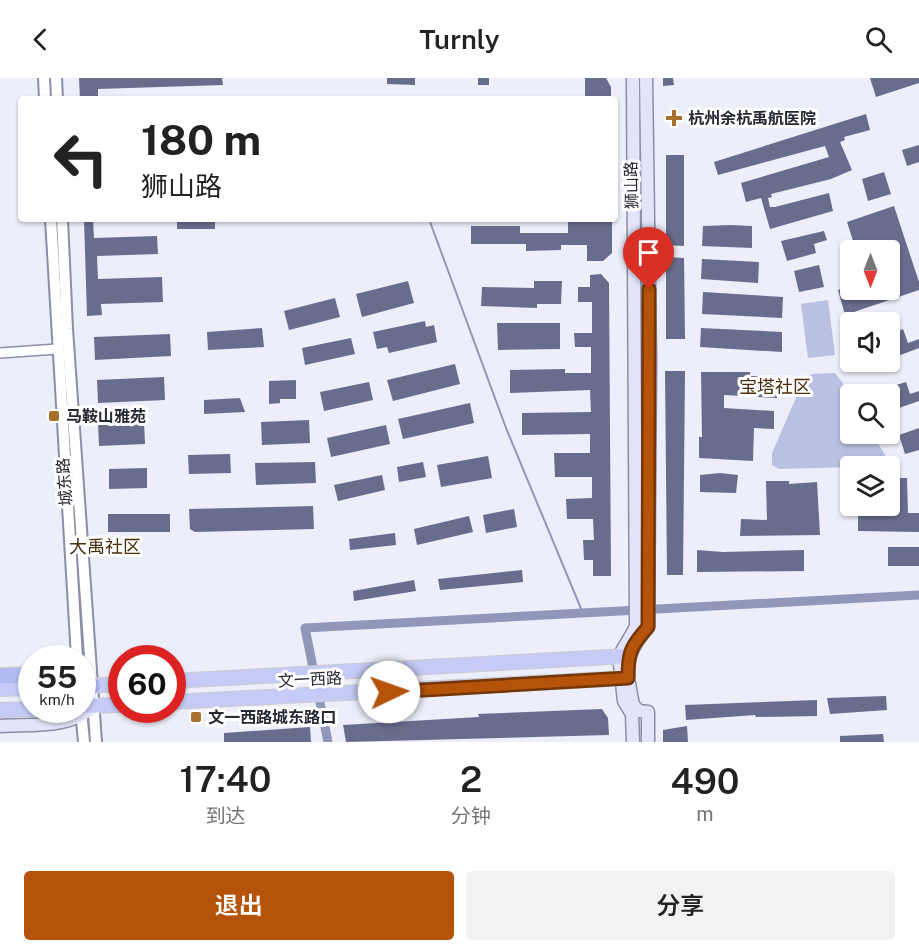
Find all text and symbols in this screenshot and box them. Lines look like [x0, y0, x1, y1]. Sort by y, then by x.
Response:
icon: back [24, 23, 57, 56]
text: Turnly [419, 23, 500, 55]
icon: search [862, 23, 895, 56]
marker: 杭州余杭禹航医院 [665, 109, 683, 127]
place label: 杭州余杭禹航医院 [688, 109, 816, 128]
text: 180 m [141, 115, 261, 164]
icon: left [42, 120, 120, 198]
street label: 狮山路 [622, 161, 641, 209]
text: 狮山路 [141, 170, 222, 202]
pin [623, 227, 674, 289]
icon: arrive [632, 236, 665, 269]
north arrow [840, 240, 900, 300]
map controls [840, 240, 900, 516]
button: sound [840, 312, 900, 372]
district label: 宝塔社区 [739, 376, 811, 397]
button: search [840, 384, 900, 444]
place label: 马鞍山雅苑 [66, 407, 146, 426]
marker: 马鞍山雅苑 [47, 409, 61, 423]
button: layers [840, 456, 900, 516]
street label: 城东路 [53, 457, 76, 507]
district label: 大禹社区 [69, 536, 141, 557]
speed limit sign: 60 [108, 645, 186, 723]
text: 55 [37, 659, 77, 695]
position arrow [357, 660, 421, 724]
street label: 文一西路 [278, 668, 342, 691]
text: km/h [39, 691, 75, 708]
place label: 文一西路城东路口 [208, 708, 336, 727]
marker: 文一西路城东路口 [189, 710, 203, 724]
text: 17:40 [180, 758, 271, 800]
text: 2 [460, 758, 482, 800]
text: 490 [671, 760, 739, 802]
text: m [696, 802, 714, 826]
text: 到达 [206, 804, 246, 828]
text: 分钟 [451, 804, 491, 828]
button: 退出 [24, 871, 454, 940]
button: 分享 [466, 871, 895, 940]

